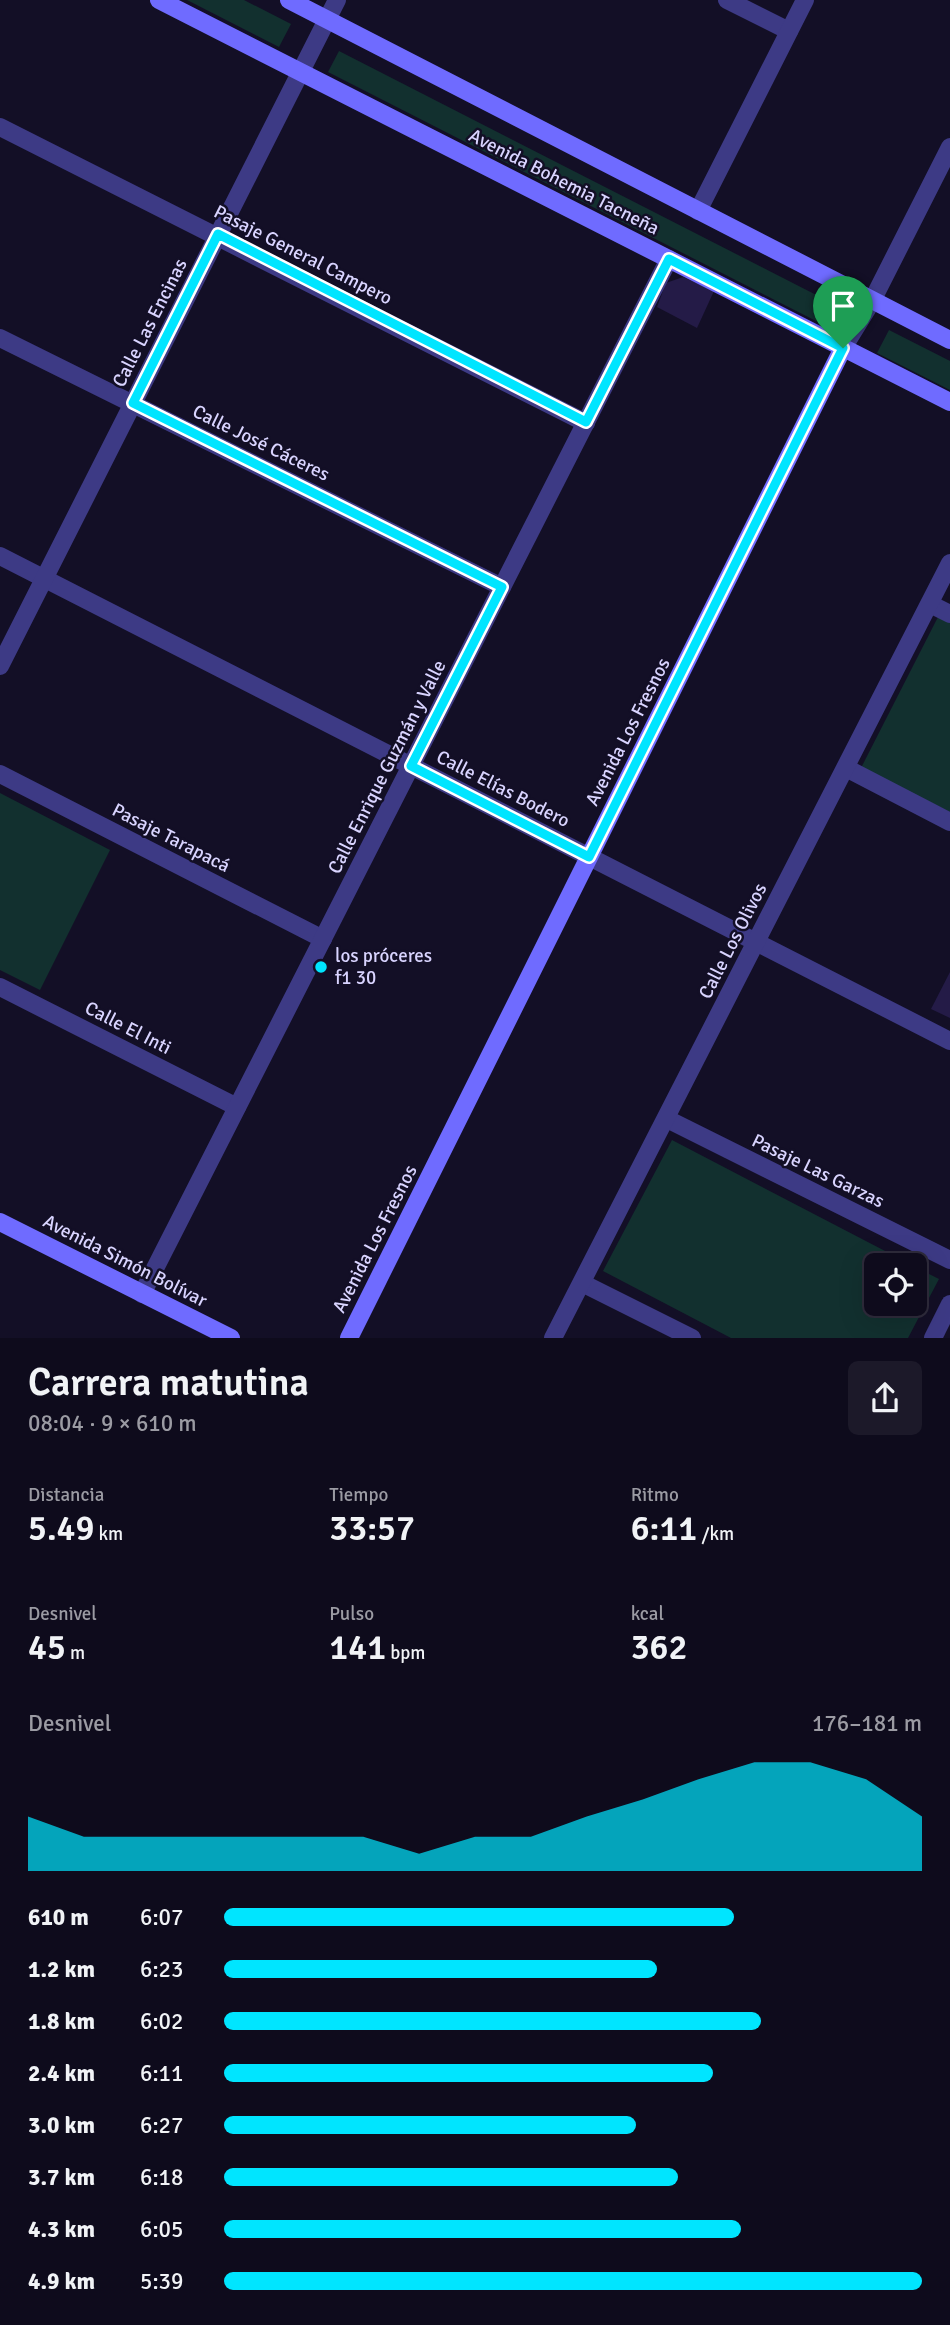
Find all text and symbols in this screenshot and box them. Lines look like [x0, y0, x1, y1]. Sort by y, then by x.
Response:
street label: Avenida Bohemia Tacneña [465, 124, 663, 240]
street label: Pasaje General Campero [210, 200, 396, 310]
street label: Calle Las Encinas [107, 255, 193, 391]
pin [813, 276, 873, 348]
icon: arrive [824, 287, 862, 325]
street label: Calle José Cáceres [189, 399, 333, 487]
street label: Avenida Los Fresnos [580, 654, 676, 810]
street label: Calle Enrique Guzmán y Valle [323, 656, 451, 878]
street label: Calle Elías Bodero [432, 745, 574, 833]
street label: Pasaje Tarapacá [108, 798, 234, 878]
street label: Calle Los Olivos [694, 879, 772, 1003]
place label: los próceres f1 30 [335, 944, 432, 990]
marker: los próceres f1 30 [313, 959, 329, 975]
street label: Calle El Inti [81, 996, 175, 1060]
street label: Pasaje Las Garzas [748, 1129, 888, 1213]
street label: Avenida Los Fresnos [327, 1161, 423, 1317]
street label: Avenida Simón Bolívar [39, 1209, 211, 1313]
map controls [864, 1253, 927, 1316]
button: locate [864, 1253, 927, 1316]
text: Carrera matutina [28, 1359, 309, 1406]
button: share [848, 1361, 922, 1435]
text: 08:04 · 9 × 610 m [28, 1409, 197, 1438]
text: Distancia [28, 1483, 104, 1507]
text: Tiempo [329, 1483, 388, 1507]
text: Ritmo [631, 1483, 679, 1507]
text: 5.49 [28, 1507, 94, 1550]
text: 33:57 [329, 1507, 415, 1550]
text: 6:11 [631, 1507, 697, 1550]
text: km [94, 1522, 123, 1546]
text: /km [697, 1522, 734, 1546]
text: Desnivel [28, 1602, 97, 1626]
text: Pulso [329, 1602, 374, 1626]
text: kcal [631, 1602, 664, 1626]
text: 45 [28, 1626, 66, 1669]
text: 141 [329, 1626, 386, 1669]
text: 362 [631, 1626, 687, 1669]
text: m [66, 1641, 85, 1665]
text: bpm [386, 1641, 425, 1665]
text: Desnivel [28, 1709, 111, 1738]
text: 176–181 m [812, 1709, 922, 1738]
text: 610 m [28, 1903, 89, 1932]
text: 6:07 [140, 1903, 183, 1932]
text: 1.2 km [28, 1955, 95, 1984]
text: 6:23 [140, 1955, 183, 1984]
text: 1.8 km [28, 2007, 95, 2036]
text: 6:02 [140, 2007, 183, 2036]
text: 2.4 km [28, 2059, 95, 2088]
text: 6:11 [140, 2059, 183, 2088]
text: 3.0 km [28, 2111, 95, 2140]
text: 6:27 [140, 2111, 183, 2140]
text: 3.7 km [28, 2163, 95, 2192]
text: 6:18 [140, 2163, 183, 2192]
text: 4.3 km [28, 2215, 95, 2244]
text: 6:05 [140, 2215, 183, 2244]
text: 4.9 km [28, 2267, 95, 2296]
text: 5:39 [140, 2267, 183, 2296]

